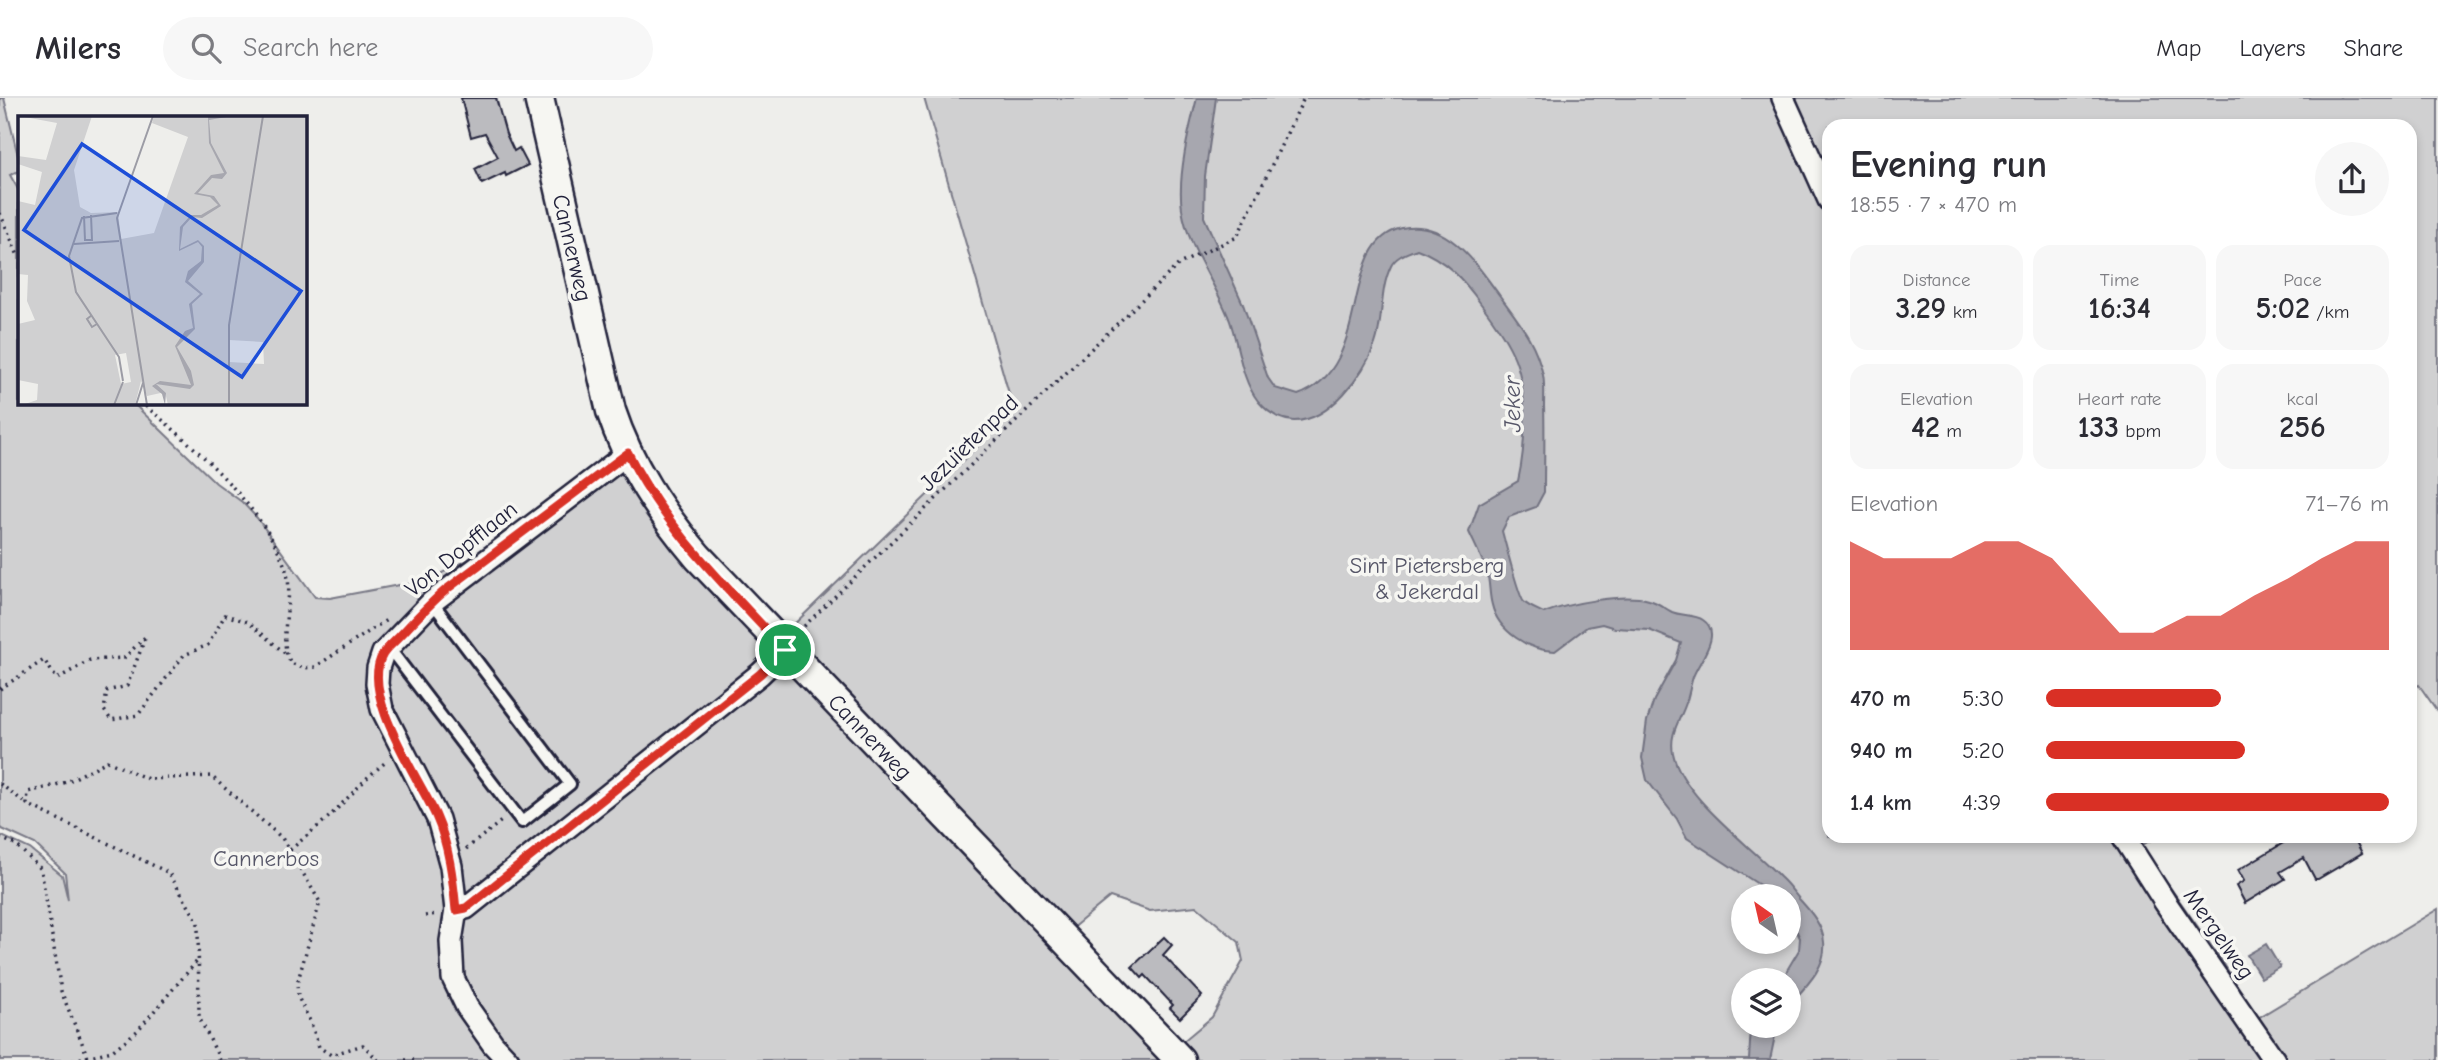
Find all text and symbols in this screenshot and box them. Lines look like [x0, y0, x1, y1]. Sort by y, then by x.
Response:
search box [163, 17, 653, 80]
text: Milers [35, 29, 121, 67]
icon: search [187, 29, 225, 67]
text: Search here [243, 33, 378, 63]
text: Map [2156, 34, 2202, 62]
text: Layers [2240, 34, 2305, 62]
text: Share [2343, 34, 2403, 62]
inset map [18, 116, 306, 404]
button: share [2315, 142, 2389, 216]
text: Evening run [1850, 143, 2047, 187]
text: 18:55 · 7 × 470 m [1850, 191, 2017, 218]
street label: Cannerweg [547, 192, 597, 304]
text: Distance [1902, 269, 1971, 291]
text: Time [2100, 269, 2139, 291]
text: Pace [2283, 269, 2322, 291]
text: 3.29 [1895, 291, 1946, 326]
text: 16:34 [2088, 291, 2151, 326]
text: 5:02 [2256, 291, 2310, 326]
text: km [1946, 301, 1978, 323]
text: /km [2310, 301, 2349, 323]
water label: Jeker [1497, 374, 1527, 433]
text: Elevation [1900, 388, 1973, 410]
text: Heart rate [2078, 388, 2161, 410]
text: kcal [2287, 388, 2318, 410]
street label: Jezuïetenpad [914, 389, 1024, 497]
text: 42 [1911, 410, 1940, 445]
text: 133 [2078, 410, 2119, 445]
text: 256 [2279, 410, 2326, 445]
text: m [1940, 420, 1962, 442]
text: bpm [2119, 420, 2161, 442]
text: Elevation [1850, 490, 1938, 517]
text: 71–76 m [2305, 490, 2389, 517]
street label: Von Dopfflaan [399, 496, 523, 602]
park label: Sint Pietersberg & Jekerdal [1349, 552, 1505, 605]
pin [755, 620, 815, 680]
icon: arrive [766, 631, 804, 669]
text: 470 m [1850, 685, 1911, 712]
text: 5:30 [1962, 685, 2004, 712]
street label: Cannerweg [822, 688, 918, 786]
text: 940 m [1850, 737, 1912, 764]
text: 5:20 [1962, 737, 2005, 764]
text: 1.4 km [1850, 789, 1912, 816]
text: 4:39 [1962, 789, 2001, 816]
park label: Cannerbos [213, 845, 319, 872]
street label: Mergelweg [2178, 883, 2260, 985]
north arrow [1731, 884, 1801, 954]
map controls [1731, 884, 1801, 1038]
button: layers [1731, 968, 1801, 1038]

